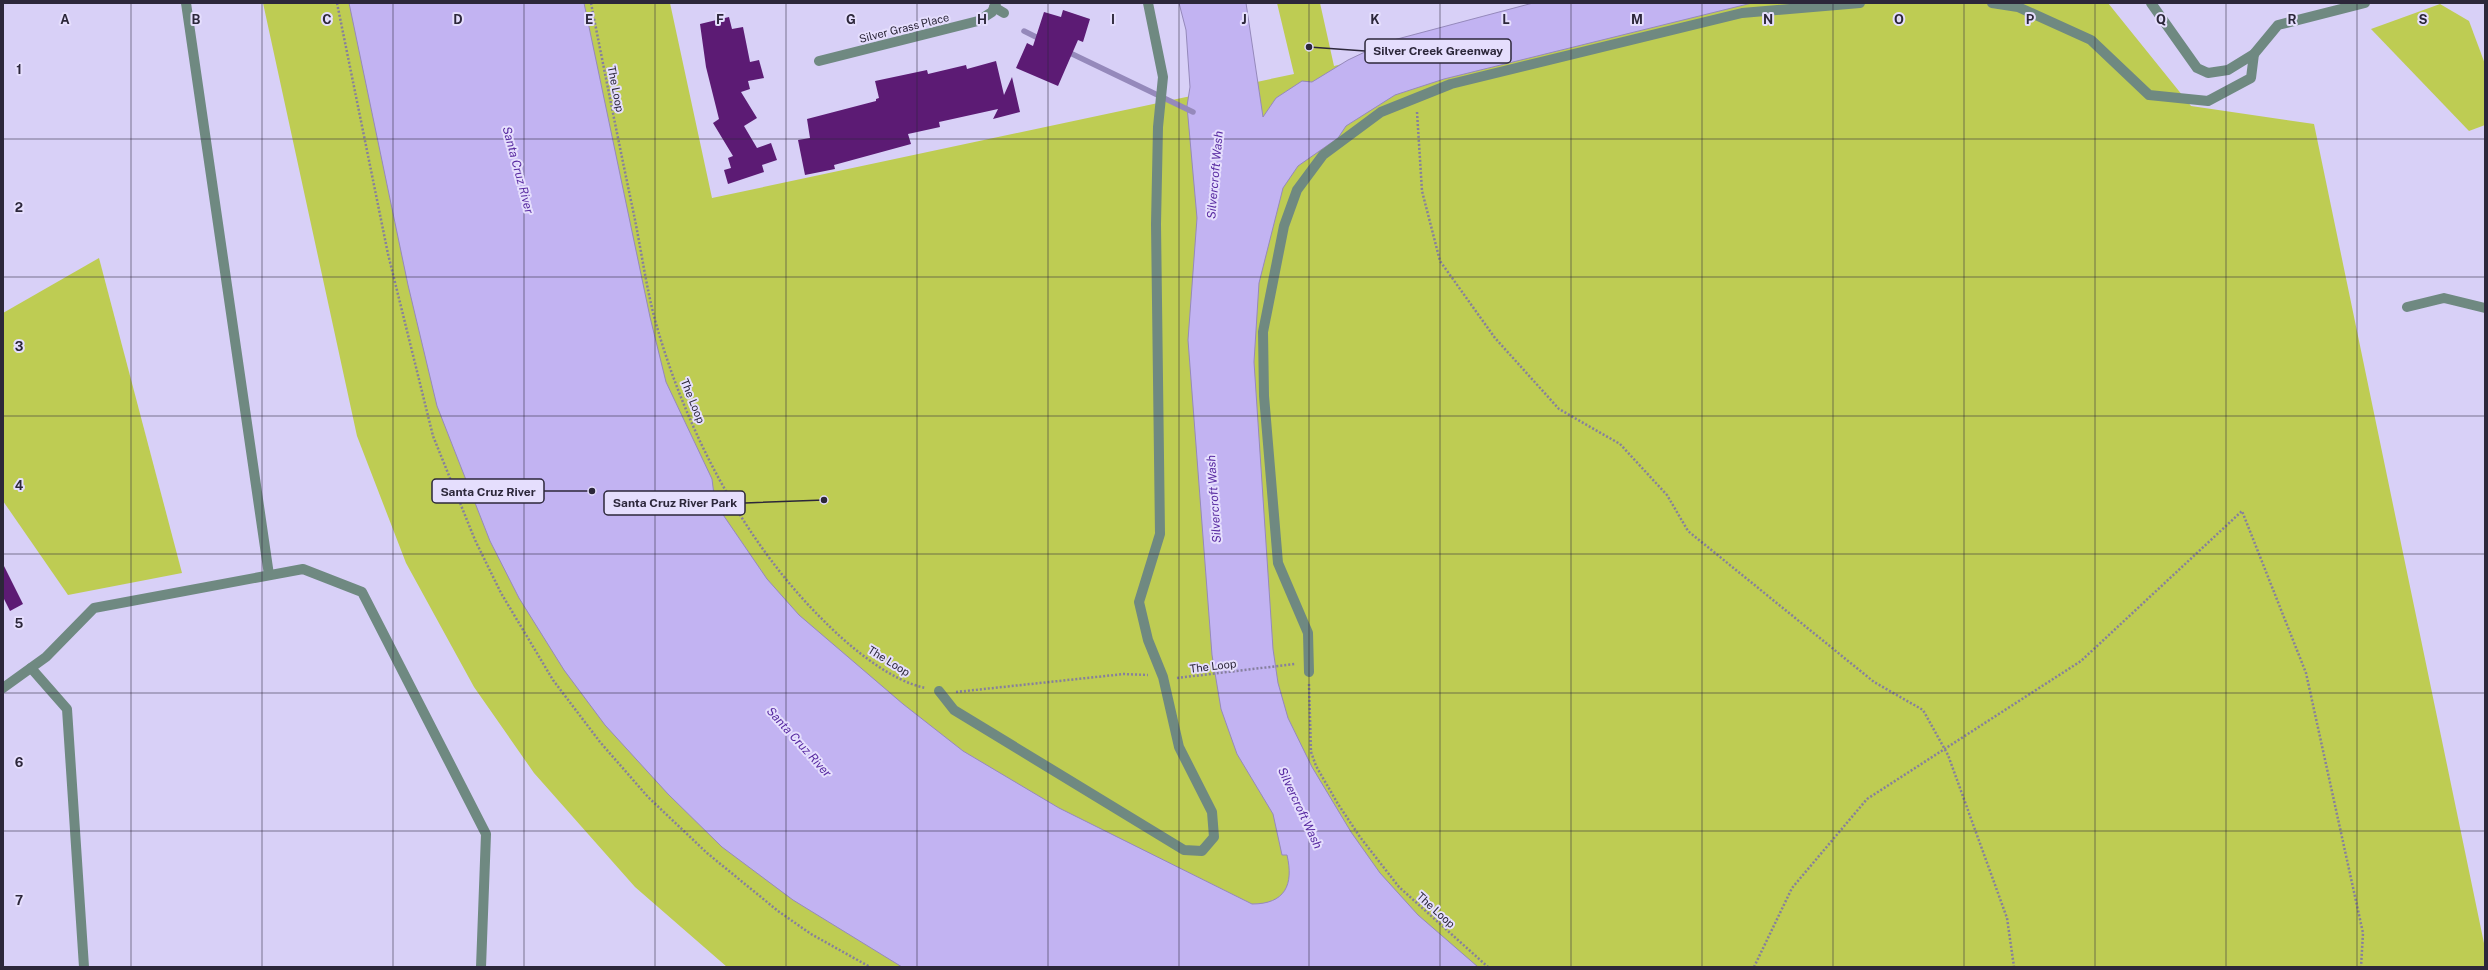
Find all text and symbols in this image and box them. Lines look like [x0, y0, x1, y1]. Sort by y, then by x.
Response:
street label: Silver Grass Place [858, 11, 950, 45]
text: A [60, 12, 70, 27]
text: B [192, 12, 201, 27]
text: C [322, 12, 332, 27]
text: D [453, 12, 463, 27]
text: E [585, 12, 593, 27]
text: F [716, 12, 724, 27]
text: G [846, 12, 856, 27]
text: H [977, 12, 987, 27]
text: I [1111, 12, 1115, 27]
text: J [1241, 12, 1247, 27]
text: K [1370, 12, 1380, 27]
text: L [1502, 12, 1510, 27]
text: M [1631, 12, 1643, 27]
text: N [1763, 12, 1773, 27]
text: O [1894, 12, 1904, 27]
text: P [2026, 12, 2035, 27]
text: Q [2156, 12, 2166, 27]
text: R [2287, 12, 2297, 27]
text: S [2419, 12, 2428, 27]
callout: Silver Creek Greenway [1365, 39, 1511, 63]
text: Silver Creek Greenway [1373, 44, 1503, 58]
text: 1 [16, 62, 22, 77]
street label: The Loop [606, 65, 626, 114]
water label: Santa Cruz River [500, 125, 536, 216]
water label: Silvercroft Wash [1204, 130, 1226, 220]
text: 2 [15, 200, 23, 215]
text: 3 [15, 339, 24, 354]
street label: The Loop [679, 377, 708, 425]
water label: Silvercroft Wash [1204, 454, 1224, 544]
text: 4 [15, 478, 24, 493]
callout: Santa Cruz River [432, 479, 544, 503]
text: Santa Cruz River [440, 485, 536, 499]
callout: Santa Cruz River Park [604, 491, 745, 515]
text: Santa Cruz River Park [613, 496, 737, 510]
text: 5 [15, 616, 24, 631]
street label: The Loop [866, 644, 912, 679]
street label: The Loop [1189, 657, 1237, 675]
water label: Santa Cruz River [764, 704, 834, 780]
text: 6 [15, 755, 24, 770]
water label: Silvercroft Wash [1275, 765, 1325, 851]
street label: The Loop [1415, 890, 1458, 930]
text: 7 [15, 893, 23, 908]

